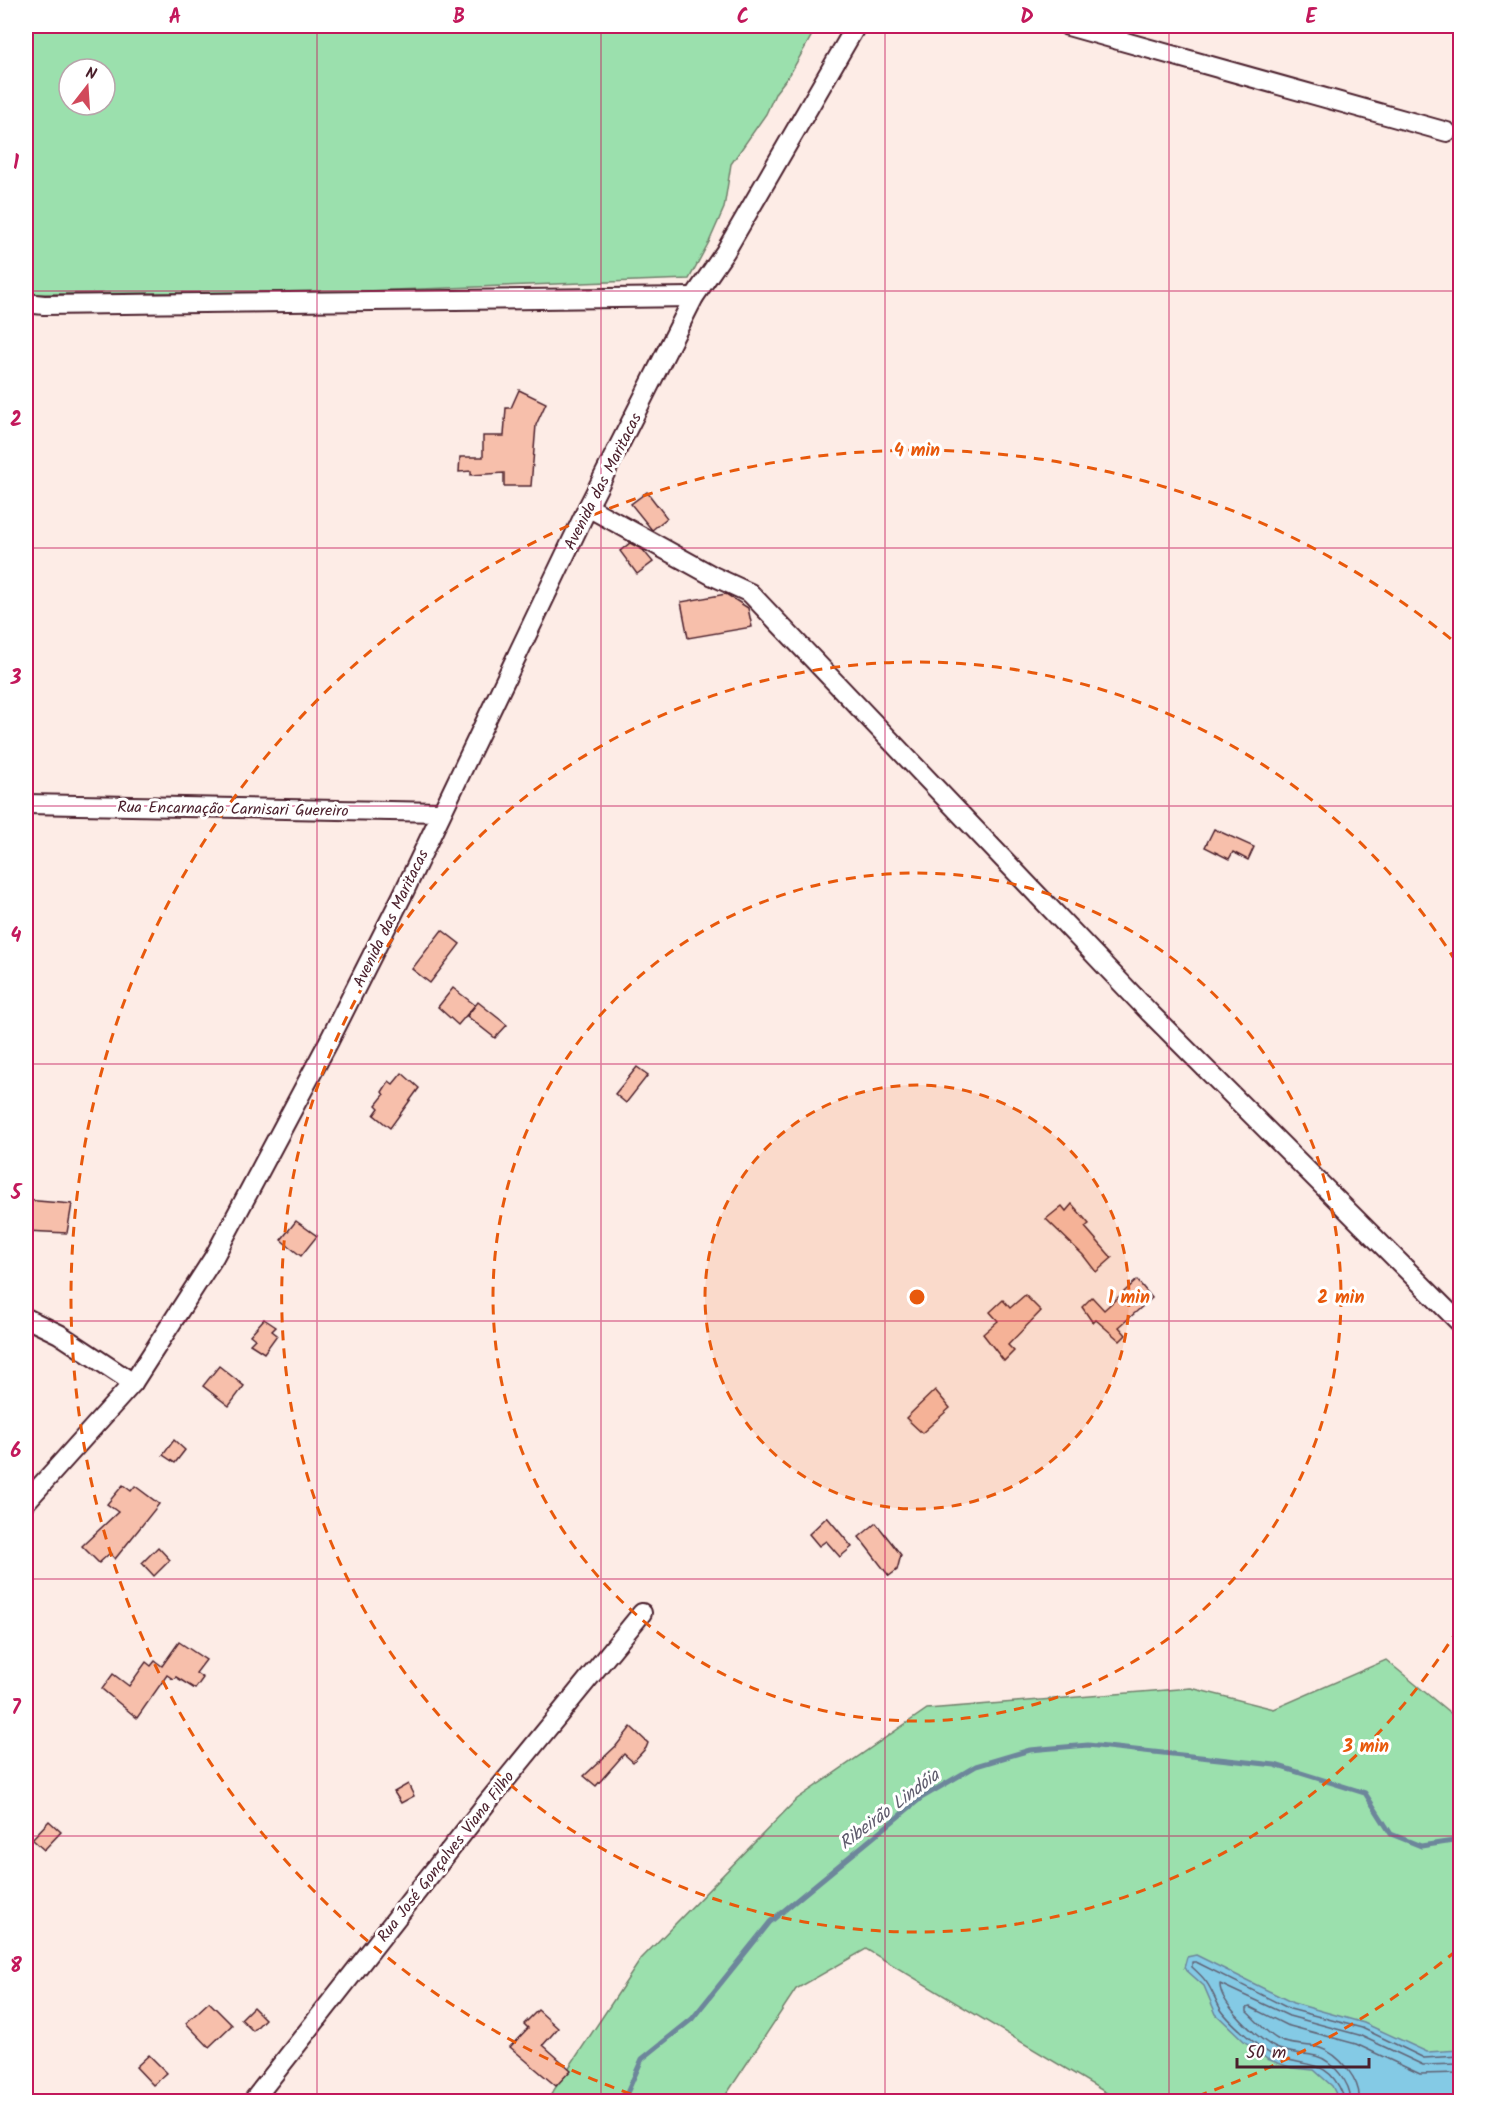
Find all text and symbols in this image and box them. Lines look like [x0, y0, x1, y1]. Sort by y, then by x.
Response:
text: A [169, 2, 181, 34]
text: B [453, 2, 465, 34]
text: C [737, 2, 749, 34]
text: D [1020, 2, 1034, 34]
text: E [1305, 2, 1317, 34]
north arrow [57, 57, 117, 117]
text: N [82, 61, 99, 88]
text: 1 [13, 148, 19, 180]
text: 2 [10, 405, 22, 437]
street label: Avenida das Maritacas [558, 409, 649, 555]
text: 4 min [894, 437, 940, 466]
text: 3 [10, 663, 22, 695]
street label: Rua Encarnação Carnisari Guereiro [117, 795, 349, 824]
street label: Avenida das Maritacas [347, 845, 436, 992]
text: 4 [11, 921, 22, 953]
text: 5 [10, 1178, 23, 1210]
text: 1 min [1108, 1284, 1150, 1313]
text: 2 min [1318, 1284, 1364, 1313]
centre of rings [907, 1287, 927, 1307]
text: 6 [11, 1436, 22, 1468]
text: 7 [11, 1693, 21, 1725]
text: 3 min [1342, 1733, 1389, 1762]
water label: Ribeirão Lindóia [833, 1762, 948, 1858]
street label: Rua José Gonçalves Viana Filho [371, 1766, 521, 1948]
text: 8 [10, 1951, 22, 1983]
scale bar [1237, 2031, 1369, 2069]
text: 50 m [1246, 2039, 1286, 2068]

